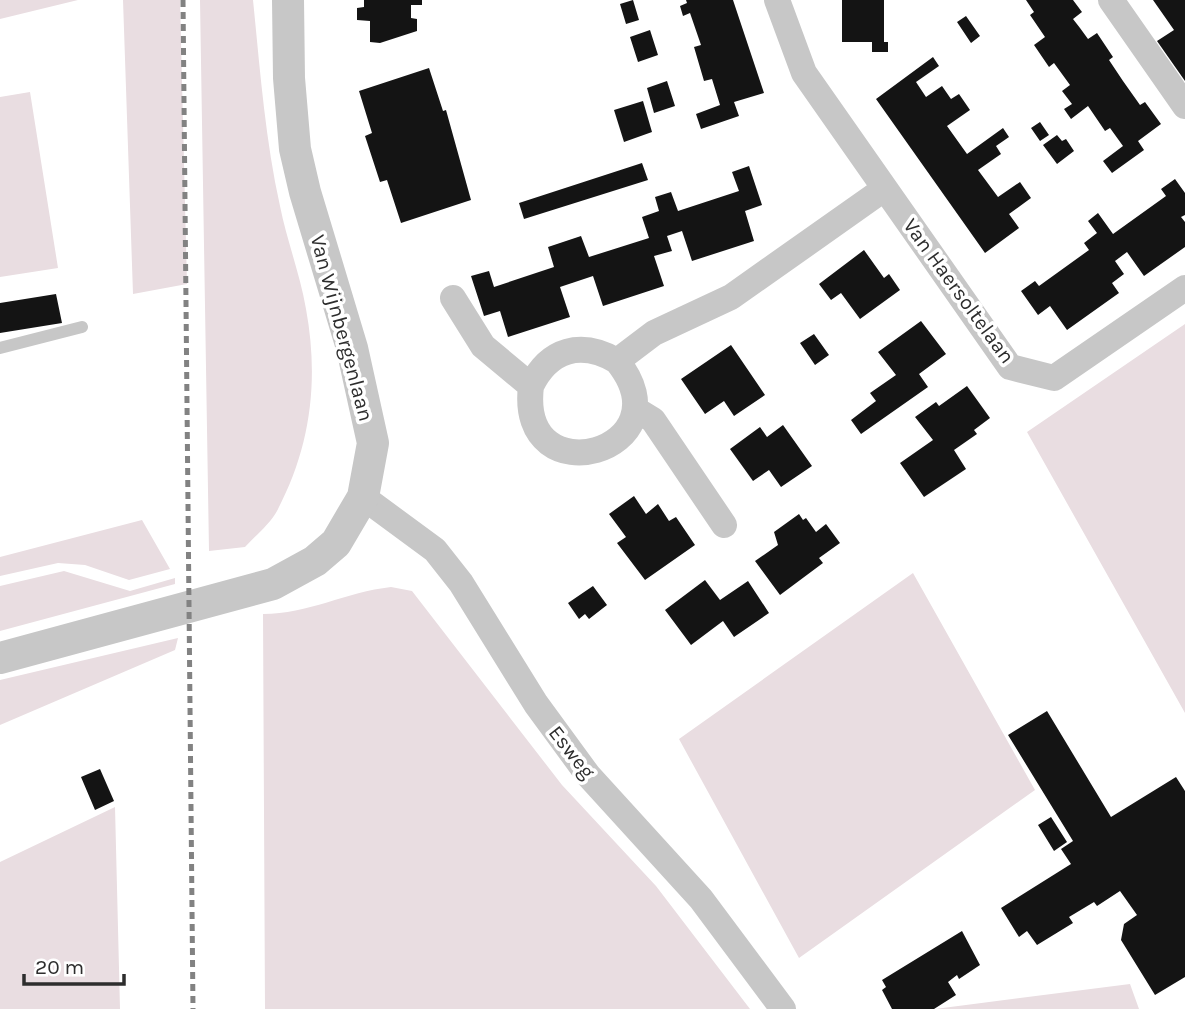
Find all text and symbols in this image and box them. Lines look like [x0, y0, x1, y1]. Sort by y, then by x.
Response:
street label: Van Haersoltelaan [898, 214, 1020, 368]
street label: Van Wijnbergenlaan [306, 232, 378, 424]
street label: Esweg [544, 721, 600, 783]
scale bar [24, 942, 124, 986]
text: 20 m [35, 955, 84, 979]

